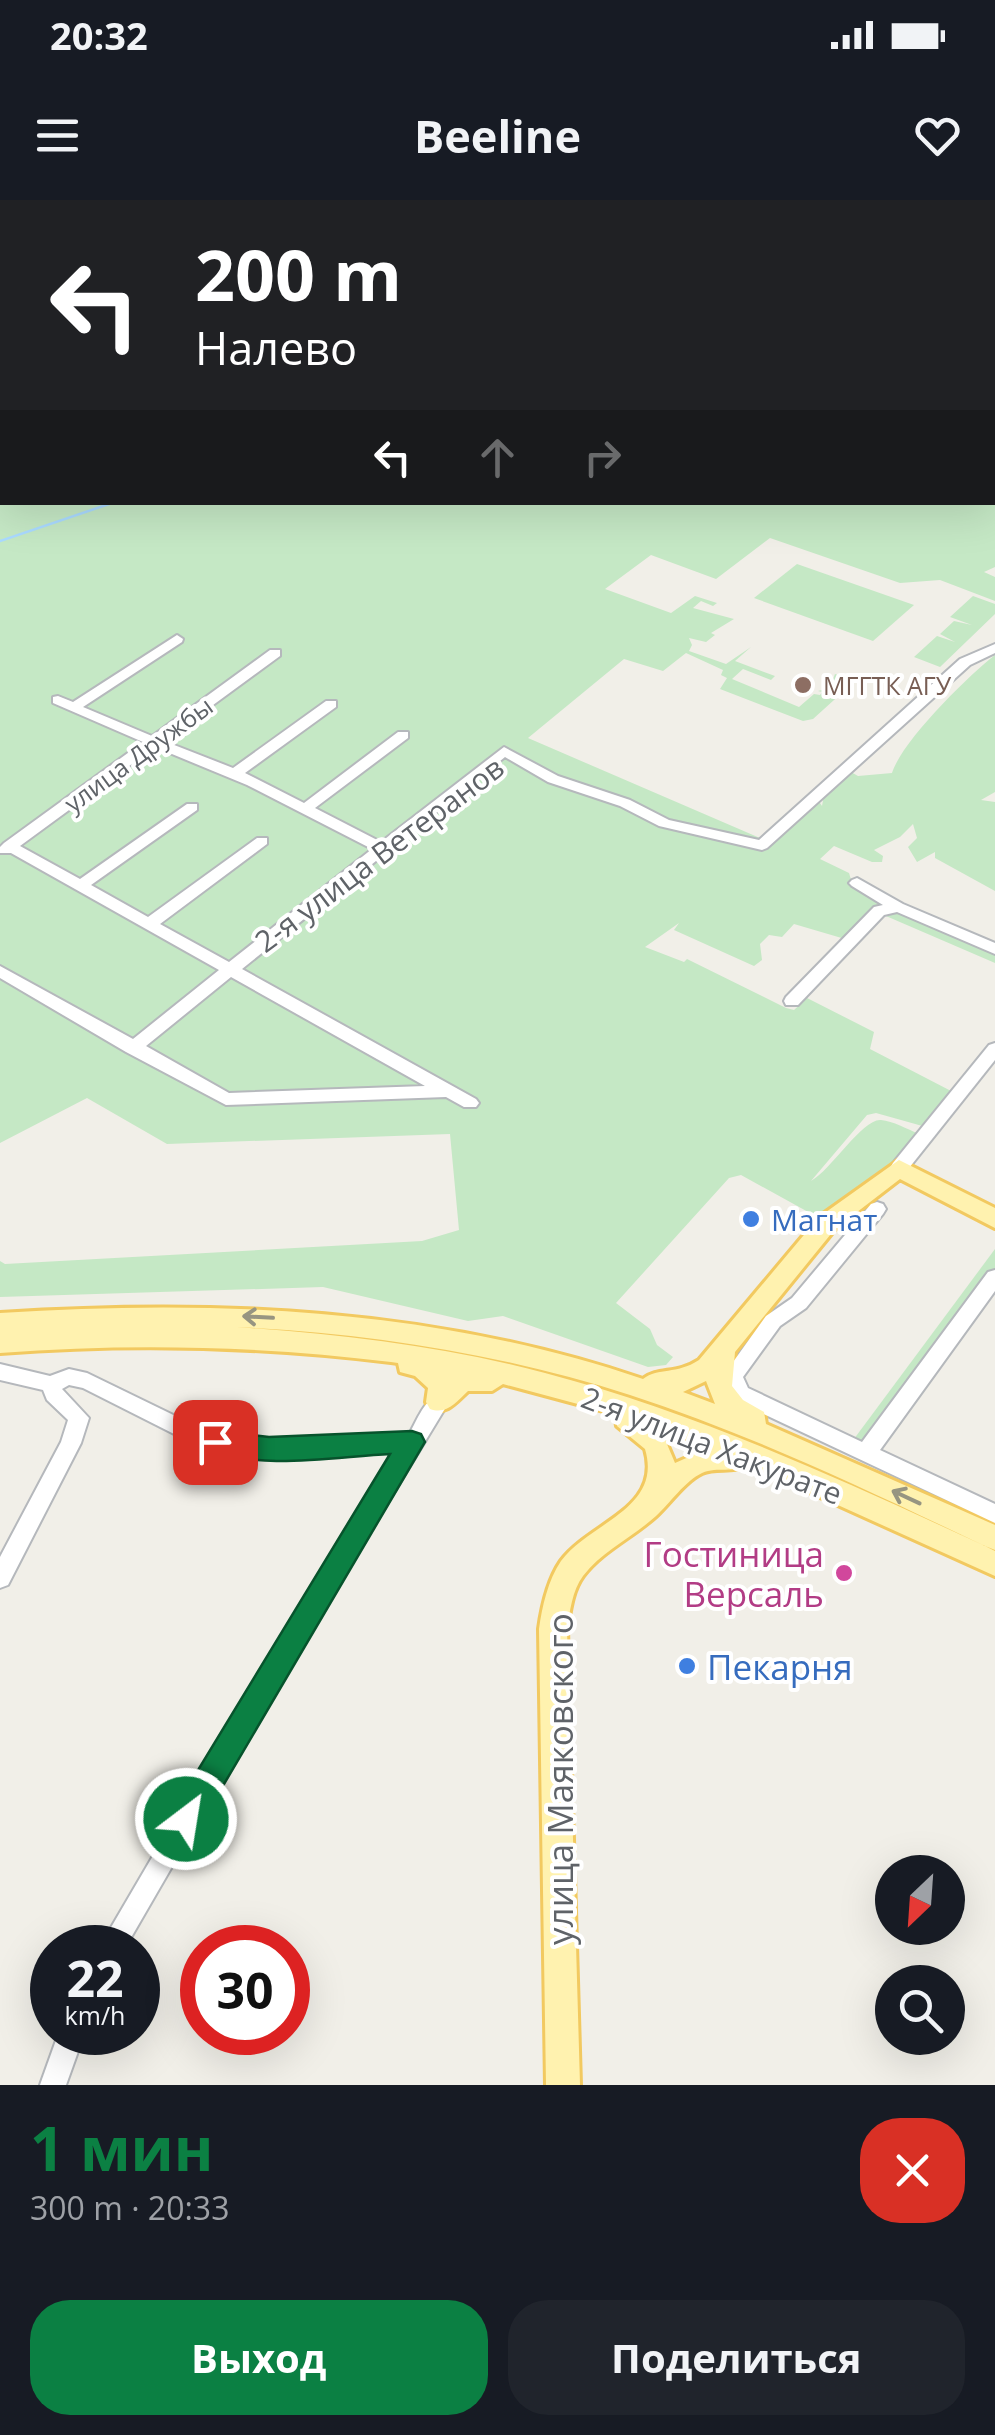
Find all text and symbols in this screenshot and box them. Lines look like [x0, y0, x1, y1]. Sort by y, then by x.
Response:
text: 20:32 [50, 9, 148, 61]
text: Beeline [414, 105, 581, 166]
icon: menu [30, 108, 85, 163]
icon: heart [910, 108, 965, 163]
text: 200 m [195, 226, 402, 322]
icon: left [30, 240, 160, 370]
text: Налево [195, 317, 357, 378]
icon: left [365, 430, 420, 485]
icon: ahead [470, 430, 525, 485]
icon: right [575, 430, 630, 485]
place label: МГГТК АГУ [823, 668, 952, 702]
marker: МГГТК АГУ [792, 674, 814, 696]
street label: улица Дружбы [57, 688, 219, 820]
street label: 2-я улица Ветеранов [246, 747, 512, 961]
place label: Магнат [771, 1199, 877, 1240]
marker: Магнат [740, 1208, 762, 1230]
one-way arrow [242, 1307, 274, 1326]
street label: 2-я улица Хакурате [576, 1376, 848, 1514]
pin [173, 1400, 258, 1485]
icon: arrive [188, 1415, 243, 1470]
one-way arrow [892, 1486, 922, 1505]
place label: Гостиница Версаль [643, 1530, 824, 1617]
marker: Гостиница Версаль [833, 1562, 855, 1584]
street label: улица Маяковского [536, 1613, 583, 1945]
place label: Пекарня [707, 1643, 853, 1690]
marker: Пекарня [676, 1655, 698, 1677]
position arrow [134, 1767, 238, 1871]
north arrow [875, 1855, 965, 1945]
map controls [875, 1855, 965, 2055]
speed limit sign: 30 [180, 1925, 310, 2055]
text: 22 [66, 1944, 124, 2012]
button: search [875, 1965, 965, 2055]
text: km/h [65, 1998, 125, 2032]
text: 1 мин [30, 2107, 214, 2189]
button: close [860, 2118, 965, 2223]
text: 300 m · 20:33 [30, 2186, 229, 2229]
button: Выход [30, 2300, 488, 2415]
button: Поделиться [508, 2300, 965, 2415]

